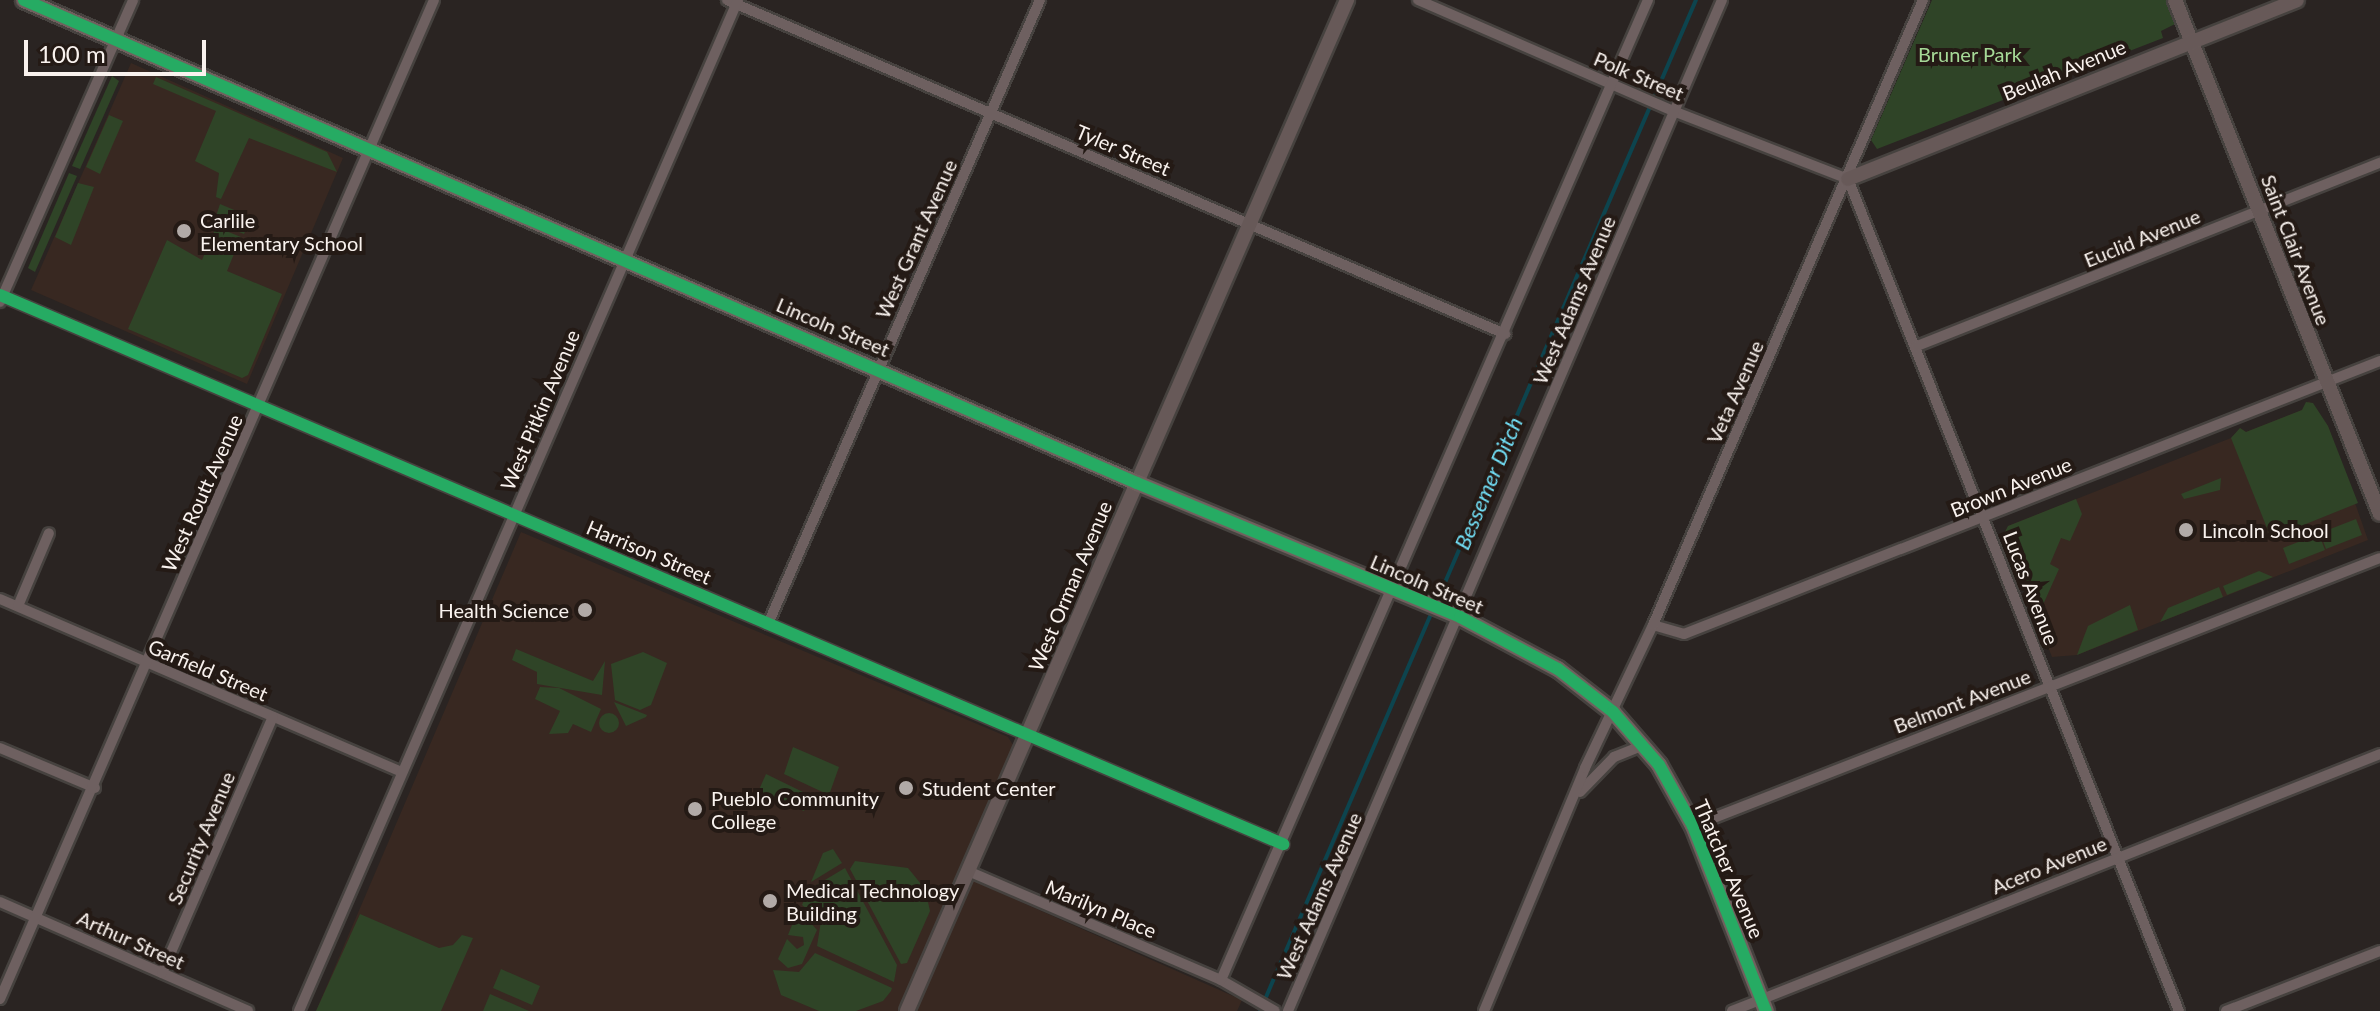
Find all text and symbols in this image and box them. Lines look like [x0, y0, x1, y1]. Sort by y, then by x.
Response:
scale bar [28, 24, 210, 74]
street label: Beulah Avenue [1998, 34, 2130, 106]
text: 100 m [38, 39, 106, 68]
park label: Bruner Park [1918, 42, 2022, 66]
street label: Polk Street [1590, 46, 1688, 106]
street label: Tyler Street [1072, 119, 1174, 181]
street label: West Grant Avenue [870, 155, 962, 323]
street label: Saint Clair Avenue [2256, 171, 2336, 329]
street label: Euclid Avenue [2080, 204, 2204, 272]
place label: Carlile Elementary School [200, 208, 363, 255]
street label: West Adams Avenue [1527, 212, 1621, 388]
marker: Carlile Elementary School [175, 222, 193, 240]
street label: Lincoln Street [773, 292, 893, 362]
street label: West Pitkin Avenue [495, 326, 585, 494]
street label: Veta Avenue [1701, 336, 1769, 448]
street label: West Routt Avenue [156, 410, 248, 576]
water label: Bessemer Ditch [1448, 413, 1528, 553]
street label: Brown Avenue [1947, 452, 2075, 522]
street label: West Orman Avenue [1023, 497, 1117, 675]
street label: Harrison Street [583, 515, 715, 589]
place label: Lincoln School [2202, 518, 2329, 542]
marker: Lincoln School [2177, 521, 2195, 539]
street label: Lucas Avenue [1998, 528, 2064, 648]
street label: Lincoln Street [1367, 549, 1487, 619]
place label: Health Science [439, 598, 569, 622]
marker: Health Science [576, 601, 594, 619]
street label: Garfield Street [145, 634, 271, 706]
street label: Belmont Avenue [1890, 664, 2034, 738]
street label: Security Avenue [162, 768, 240, 908]
place label: Student Center [922, 776, 1055, 800]
marker: Student Center [897, 779, 915, 797]
place label: Pueblo Community College [711, 786, 879, 833]
street label: Thatcher Avenue [1689, 795, 1769, 943]
marker: Pueblo Community College [686, 800, 704, 818]
street label: West Adams Avenue [1271, 808, 1367, 984]
street label: Acero Avenue [1988, 831, 2110, 899]
street label: Marilyn Place [1042, 875, 1160, 943]
place label: Medical Technology Building [786, 878, 960, 925]
marker: Medical Technology Building [761, 892, 779, 910]
street label: Arthur Street [73, 906, 189, 974]

